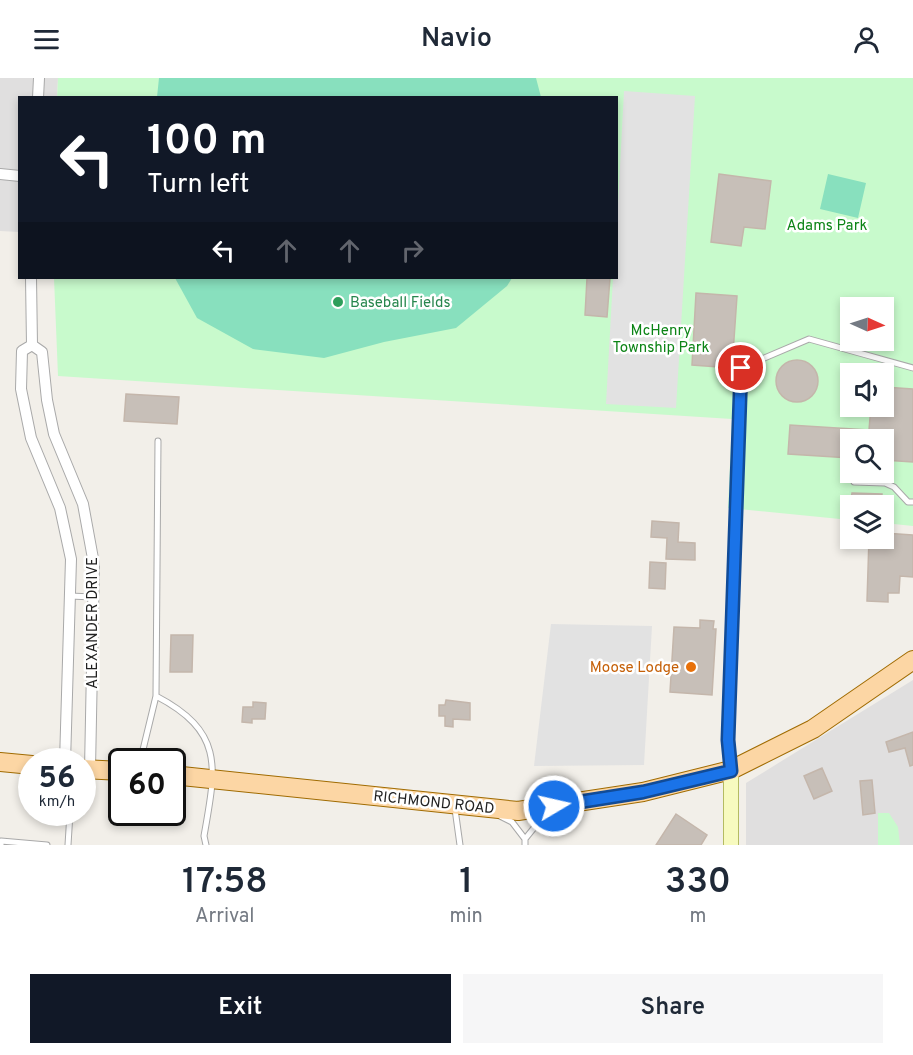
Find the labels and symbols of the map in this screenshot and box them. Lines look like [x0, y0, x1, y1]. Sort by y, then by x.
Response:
park label: Adams Park [787, 217, 867, 236]
place label: Baseball Fields [350, 294, 450, 313]
marker: Baseball Fields [331, 295, 345, 309]
north arrow [840, 297, 894, 351]
park label: McHenry Township Park [612, 322, 710, 358]
pin [715, 342, 766, 393]
street label: ALEXANDER DRIVE [84, 557, 103, 689]
place label: Moose Lodge [590, 659, 679, 678]
marker: Moose Lodge [684, 660, 698, 674]
speed limit sign: 60 [108, 748, 186, 826]
position arrow [522, 774, 586, 838]
street label: RICHMOND ROAD [372, 788, 495, 819]

